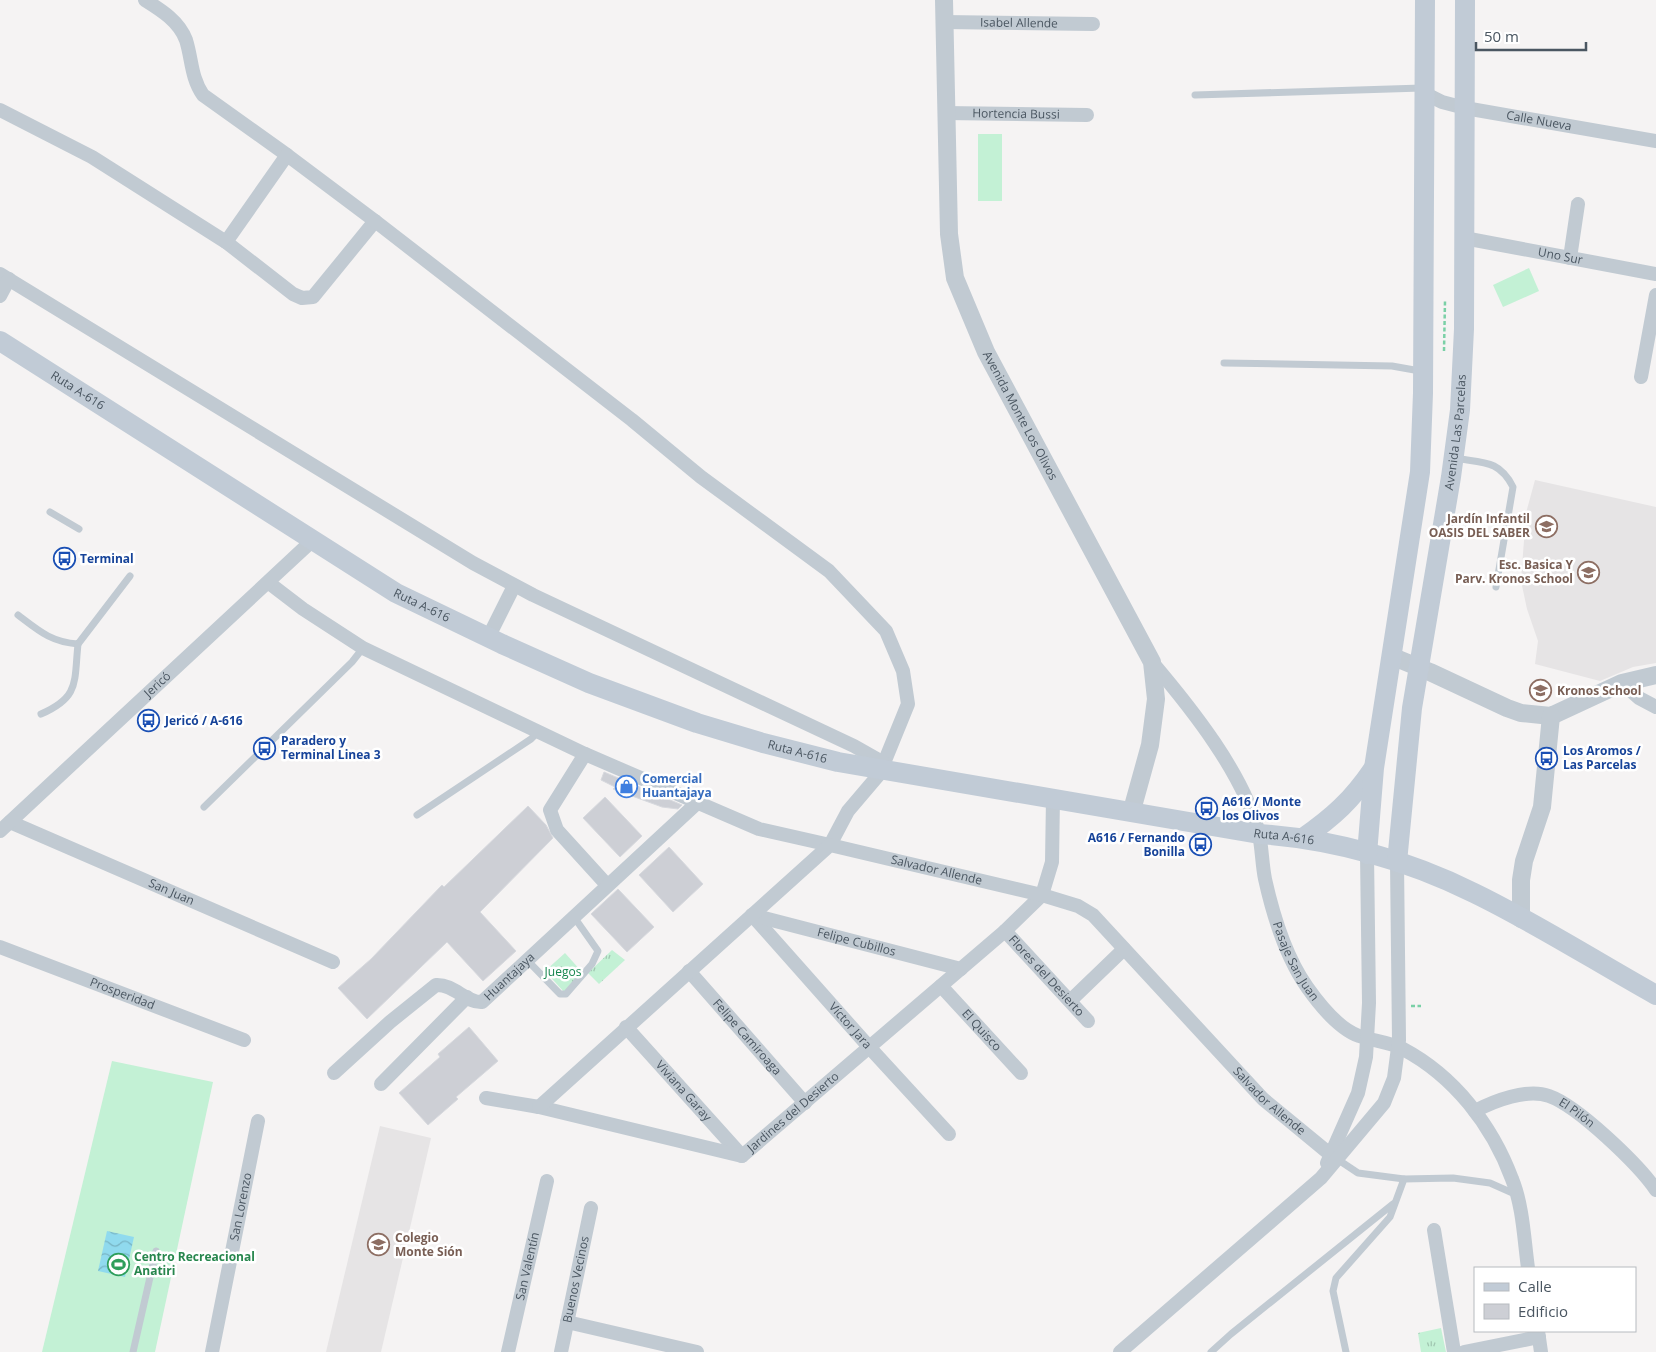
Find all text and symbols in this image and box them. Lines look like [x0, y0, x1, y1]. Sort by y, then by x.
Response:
street label: Isabel Allende [980, 13, 1058, 32]
scale bar [1476, 20, 1586, 52]
text: 50 m [1484, 26, 1519, 46]
street label: Hortencia Bussi [972, 104, 1060, 123]
street label: Calle Nueva [1505, 106, 1573, 134]
street label: Uno Sur [1537, 243, 1584, 268]
street label: Avenida Monte Los Olivos [979, 348, 1062, 483]
street label: Ruta A-616 [48, 366, 108, 414]
street label: Avenida Las Parcelas [1440, 374, 1470, 491]
place label: Jardín Infantil OASIS DEL SABER [1429, 510, 1530, 541]
school or university icon: Jardín Infantil OASIS DEL SABER [1534, 514, 1558, 538]
bus stop icon: Terminal [52, 547, 76, 571]
place label: Terminal [80, 550, 134, 567]
place label: Esc. Basica Y Parv. Kronos School [1455, 556, 1574, 587]
school or university icon: Esc. Basica Y Parv. Kronos School [1577, 560, 1601, 584]
street label: Ruta A-616 [391, 584, 453, 626]
street label: Jericó [139, 667, 174, 702]
school or university icon: Kronos School [1529, 679, 1553, 703]
place label: Kronos School [1557, 682, 1641, 699]
bus stop icon: Jericó / A-616 [137, 709, 161, 733]
place label: Jericó / A-616 [164, 712, 243, 729]
place label: Paradero y Terminal Linea 3 [281, 732, 381, 763]
bus stop icon: Paradero y Terminal Linea 3 [253, 736, 277, 760]
street label: Ruta A-616 [766, 736, 829, 767]
place label: Los Aromos / Las Parcelas [1563, 742, 1641, 773]
bus stop icon: Los Aromos / Las Parcelas [1535, 746, 1559, 770]
place label: Comercial Huantajaya [642, 770, 712, 801]
shop icon: Comercial Huantajaya [614, 774, 638, 798]
place label: A616 / Monte los Olivos [1222, 793, 1301, 824]
bus stop icon: A616 / Monte los Olivos [1194, 797, 1218, 821]
street label: Ruta A-616 [1252, 824, 1316, 849]
place label: A616 / Fernando Bonilla [1088, 829, 1185, 860]
bus stop icon: A616 / Fernando Bonilla [1189, 833, 1213, 857]
street label: Salvador Allende [889, 851, 984, 889]
street label: San Juan [146, 874, 197, 909]
street label: Pasaje San Juan [1269, 919, 1323, 1004]
street label: Felipe Cubillos [816, 923, 898, 960]
street label: Flores del Desierto [1005, 931, 1088, 1020]
street label: Huantajaya [480, 948, 538, 1004]
park label: Juegos [544, 963, 582, 980]
street label: Prosperidad [88, 973, 158, 1013]
street label: Felipe Camiroaga [709, 995, 786, 1079]
street label: Víctor Jara [825, 998, 876, 1052]
street label: El Quisco [958, 1005, 1006, 1054]
street label: Viviana Garay [652, 1057, 716, 1125]
street label: Salvador Allende [1229, 1063, 1310, 1139]
street label: Jardines del Desierto [743, 1068, 842, 1157]
street label: El Pilón [1556, 1093, 1599, 1131]
street label: San Lorenzo [225, 1171, 255, 1242]
place label: Colegio Monte Sión [395, 1229, 463, 1260]
street label: San Valentín [511, 1230, 543, 1302]
school or university icon: Colegio Monte Sión [367, 1233, 391, 1257]
street label: Buenos Vecinos [558, 1234, 593, 1324]
place label: Centro Recreacional Anatiri [134, 1248, 255, 1279]
sports icon: Centro Recreacional Anatiri [106, 1252, 130, 1276]
legend [1474, 1267, 1636, 1332]
text: Calle [1518, 1276, 1552, 1296]
text: Edificio [1518, 1301, 1568, 1321]

